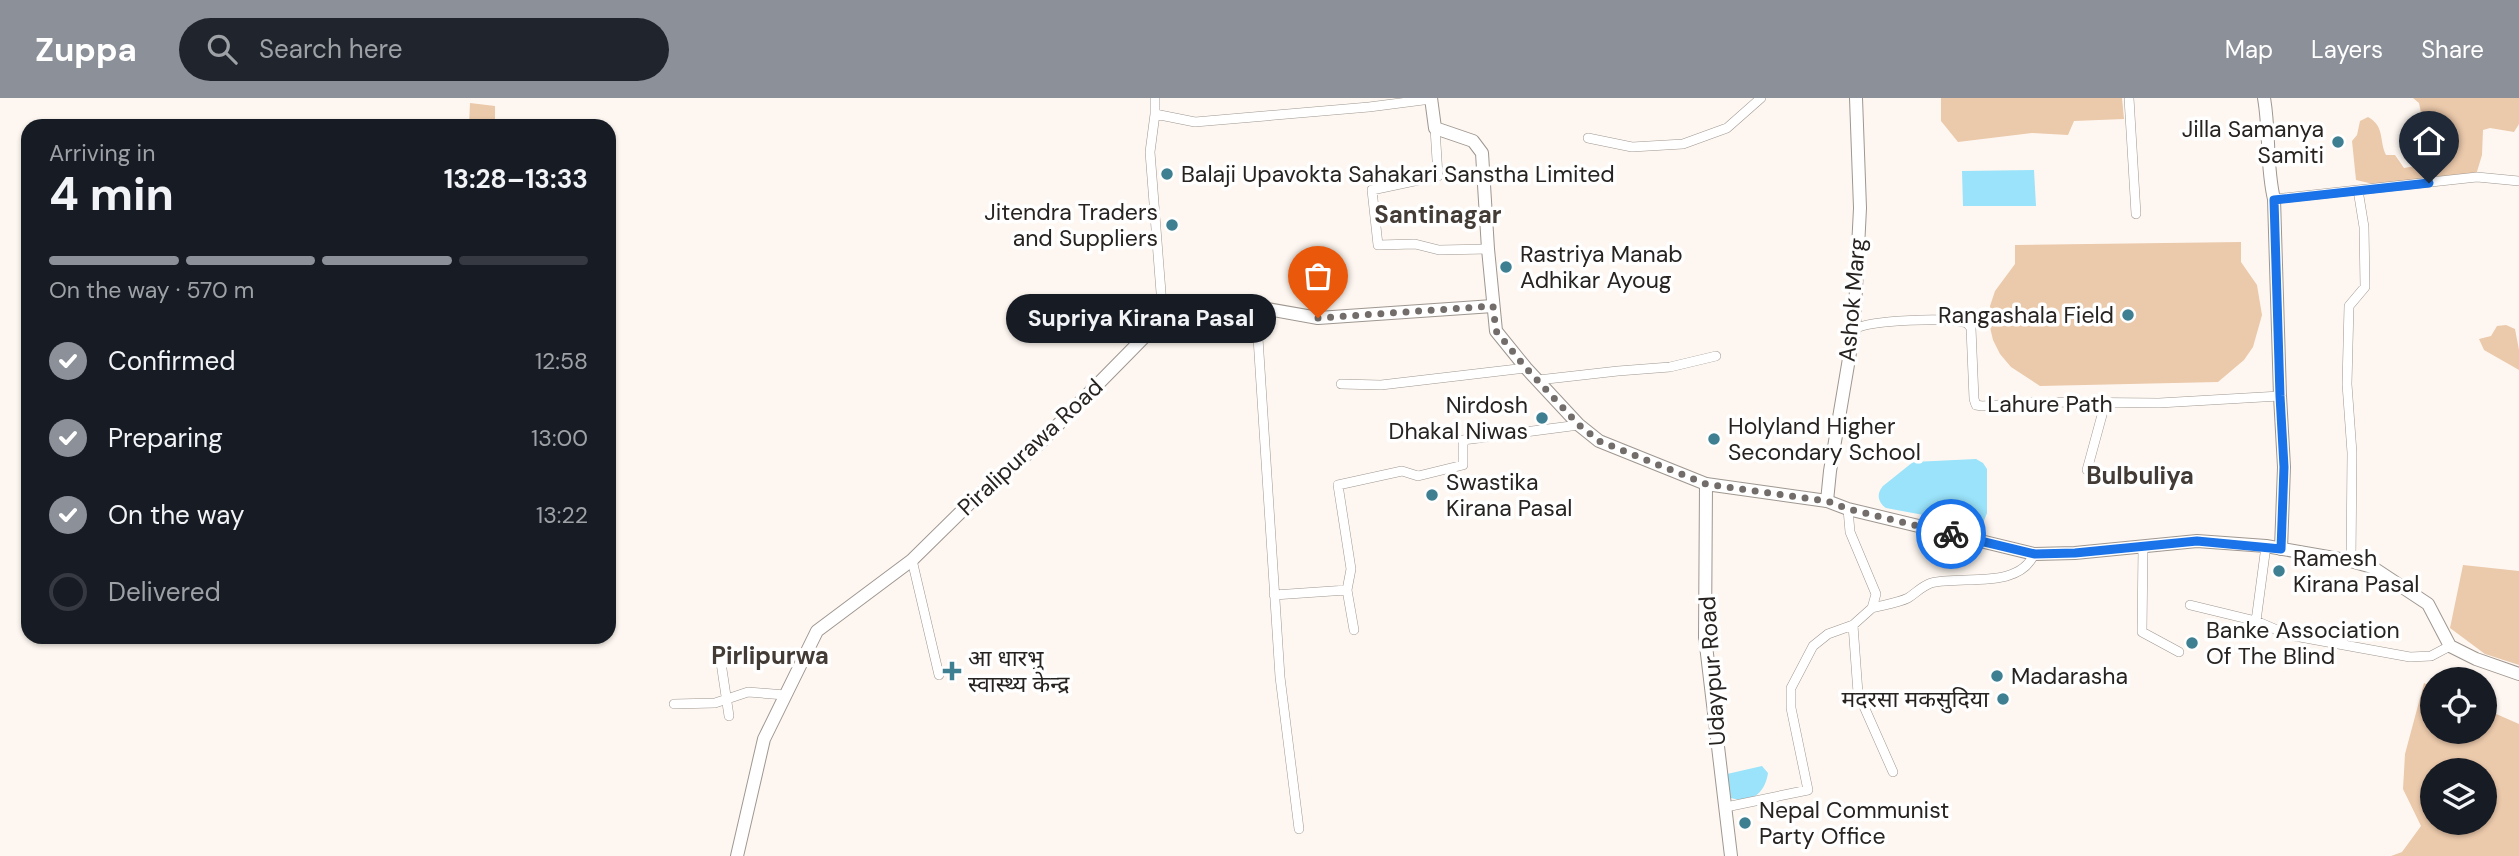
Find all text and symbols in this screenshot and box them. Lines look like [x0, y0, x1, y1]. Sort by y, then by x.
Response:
search box [179, 18, 669, 81]
text: Zuppa [35, 28, 137, 71]
icon: search [203, 30, 241, 68]
text: Search here [259, 32, 402, 66]
text: Map [2225, 34, 2273, 65]
text: Layers [2311, 34, 2383, 65]
text: Share [2421, 34, 2484, 65]
pin [2399, 111, 2459, 183]
place label: Jilla Samanya Samiti [2182, 114, 2324, 170]
icon: home [2410, 122, 2448, 160]
marker: Jilla Samanya Samiti [2330, 134, 2346, 150]
text: Arriving in [49, 138, 155, 168]
place label: Balaji Upavokta Sahakari Sanstha Limited [1181, 159, 1615, 189]
text: 13:28–13:33 [444, 162, 588, 196]
text: 4 min [49, 164, 174, 224]
marker: Balaji Upavokta Sahakari Sanstha Limited [1159, 166, 1175, 182]
place label: Jitendra Traders and Suppliers [984, 197, 1158, 253]
district label: Santinagar [1374, 199, 1502, 230]
marker: Jitendra Traders and Suppliers [1164, 217, 1180, 233]
street label: Ashok Marg [1832, 237, 1872, 363]
place label: Rastriya Manab Adhikar Ayoug [1520, 239, 1683, 295]
pin [1288, 246, 1348, 318]
icon: bag [1299, 257, 1337, 295]
marker: Rastriya Manab Adhikar Ayoug [1498, 259, 1514, 275]
text: On the way · 570 m [49, 275, 254, 305]
callout: Supriya Kirana Pasal [1006, 294, 1276, 342]
place label: Rangashala Field [1938, 300, 2114, 330]
text: Supriya Kirana Pasal [1028, 303, 1254, 333]
marker: Rangashala Field [2120, 307, 2136, 323]
icon: check [49, 342, 87, 380]
text: Confirmed [108, 344, 235, 378]
text: 12:58 [535, 346, 588, 376]
street label: Piralipurawa Road [951, 372, 1109, 522]
street label: Lahure Path [1987, 389, 2113, 419]
place label: Nirdosh Dhakal Niwas [1389, 390, 1528, 446]
marker: Nirdosh Dhakal Niwas [1534, 410, 1550, 426]
place label: Holyland Higher Secondary School [1728, 411, 1921, 467]
icon: check [49, 419, 87, 457]
text: Preparing [108, 421, 223, 455]
text: 13:00 [531, 423, 588, 453]
marker: Holyland Higher Secondary School [1706, 431, 1722, 447]
district label: Bulbuliya [2086, 460, 2194, 491]
place label: Swastika Kirana Pasal [1446, 467, 1572, 523]
marker: Swastika Kirana Pasal [1424, 487, 1440, 503]
icon: check [49, 496, 87, 534]
text: On the way [108, 498, 244, 532]
courier [1916, 499, 1986, 569]
text: 13:22 [536, 500, 588, 530]
icon: bike [1932, 515, 1970, 553]
place label: Ramesh Kirana Pasal [2293, 543, 2419, 599]
marker: Ramesh Kirana Pasal [2271, 563, 2287, 579]
text: Delivered [108, 575, 221, 609]
street label: Udaypur Road [1692, 595, 1732, 747]
place label: Banke Association Of The Blind [2206, 615, 2400, 671]
marker: Banke Association Of The Blind [2184, 635, 2200, 651]
district label: Pirlipurwa [711, 640, 829, 671]
place label: आ धारभु स्वास्थ्य केन्द्र [968, 643, 1070, 699]
marker: आ धारभु स्वास्थ्य केन्द्र [942, 661, 962, 681]
place label: Madarasha [2011, 661, 2128, 691]
map controls [2420, 667, 2497, 835]
button: locate [2420, 667, 2497, 744]
marker: Madarasha [1989, 668, 2005, 684]
place label: मदरसा मकसुदिया [1842, 684, 1990, 714]
marker: मदरसा मकसुदिया [1995, 691, 2011, 707]
button: layers [2420, 758, 2497, 835]
place label: Nepal Communist Party Office [1759, 795, 1949, 851]
marker: Nepal Communist Party Office [1737, 815, 1753, 831]

